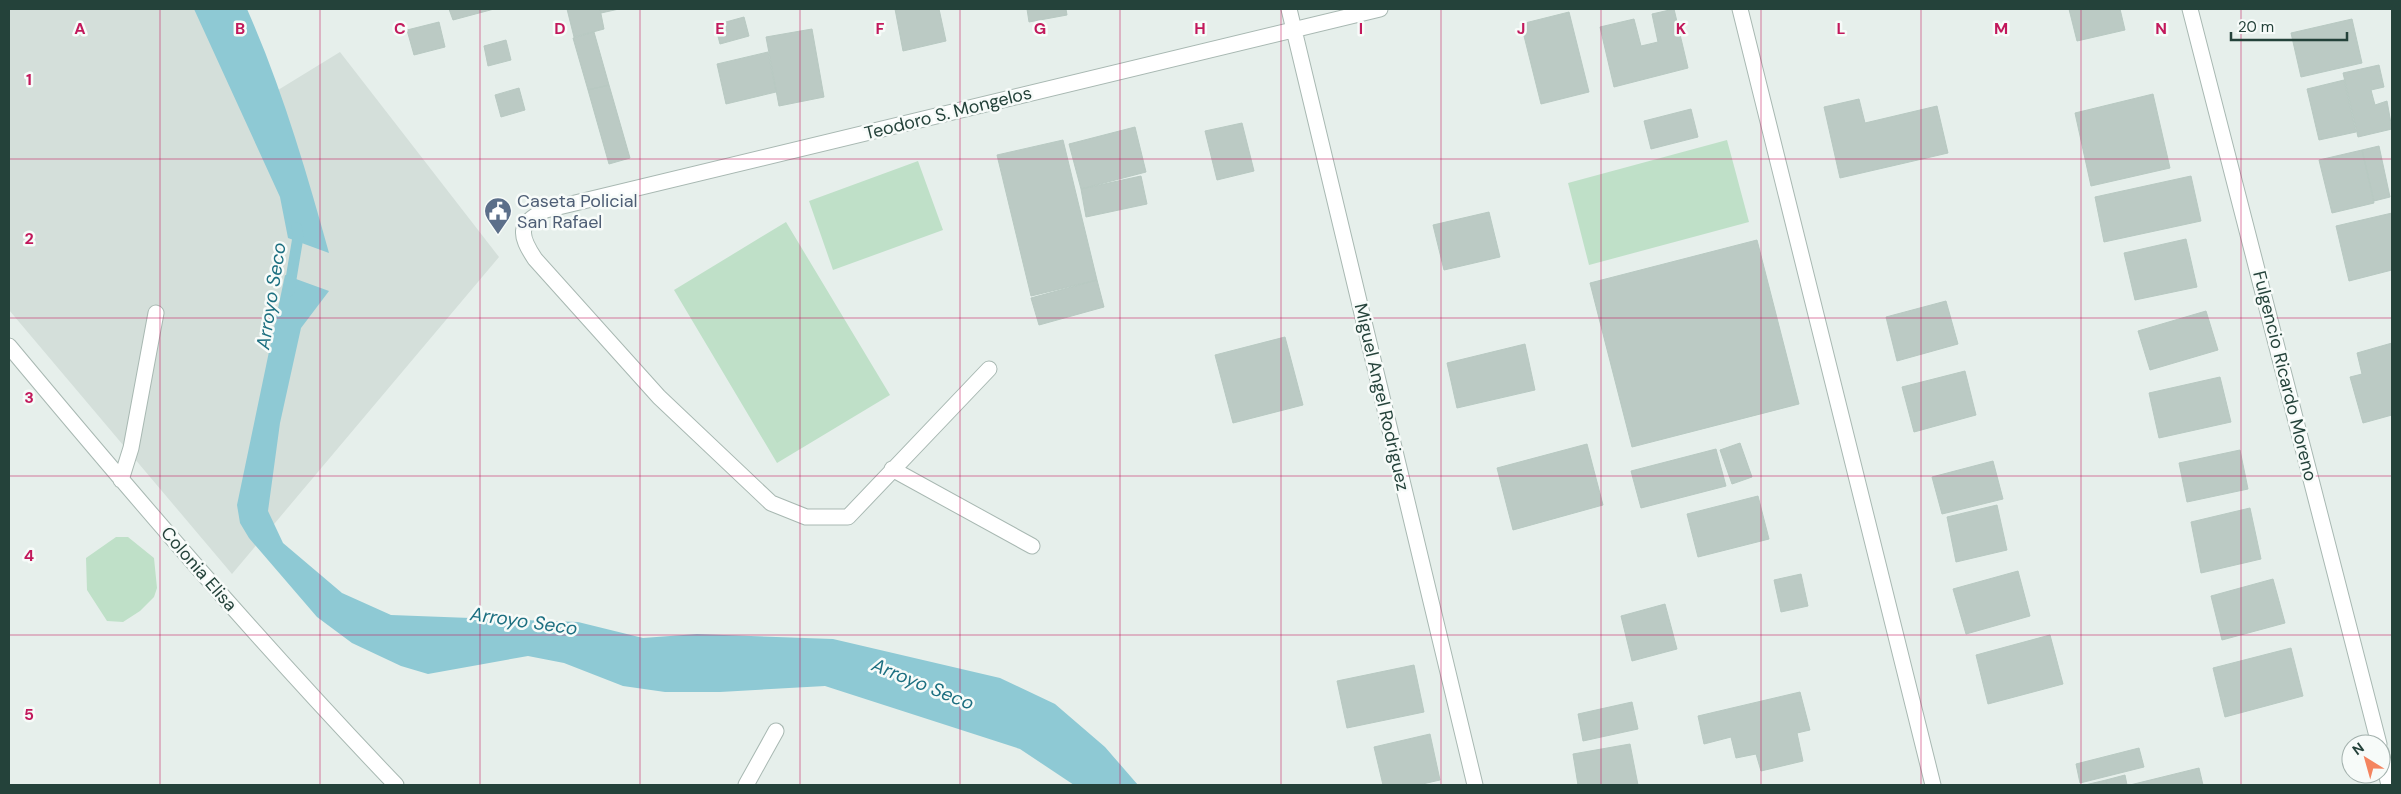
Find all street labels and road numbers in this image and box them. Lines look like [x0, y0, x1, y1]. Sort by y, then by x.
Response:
street label: Teodoro S. Mongelos [862, 81, 1034, 145]
street label: Fulgencio Ricardo Moreno [2247, 268, 2323, 484]
street label: Miguel Angel Rodriguez [1349, 301, 1415, 493]
street label: Colonia Elisa [156, 522, 242, 616]

